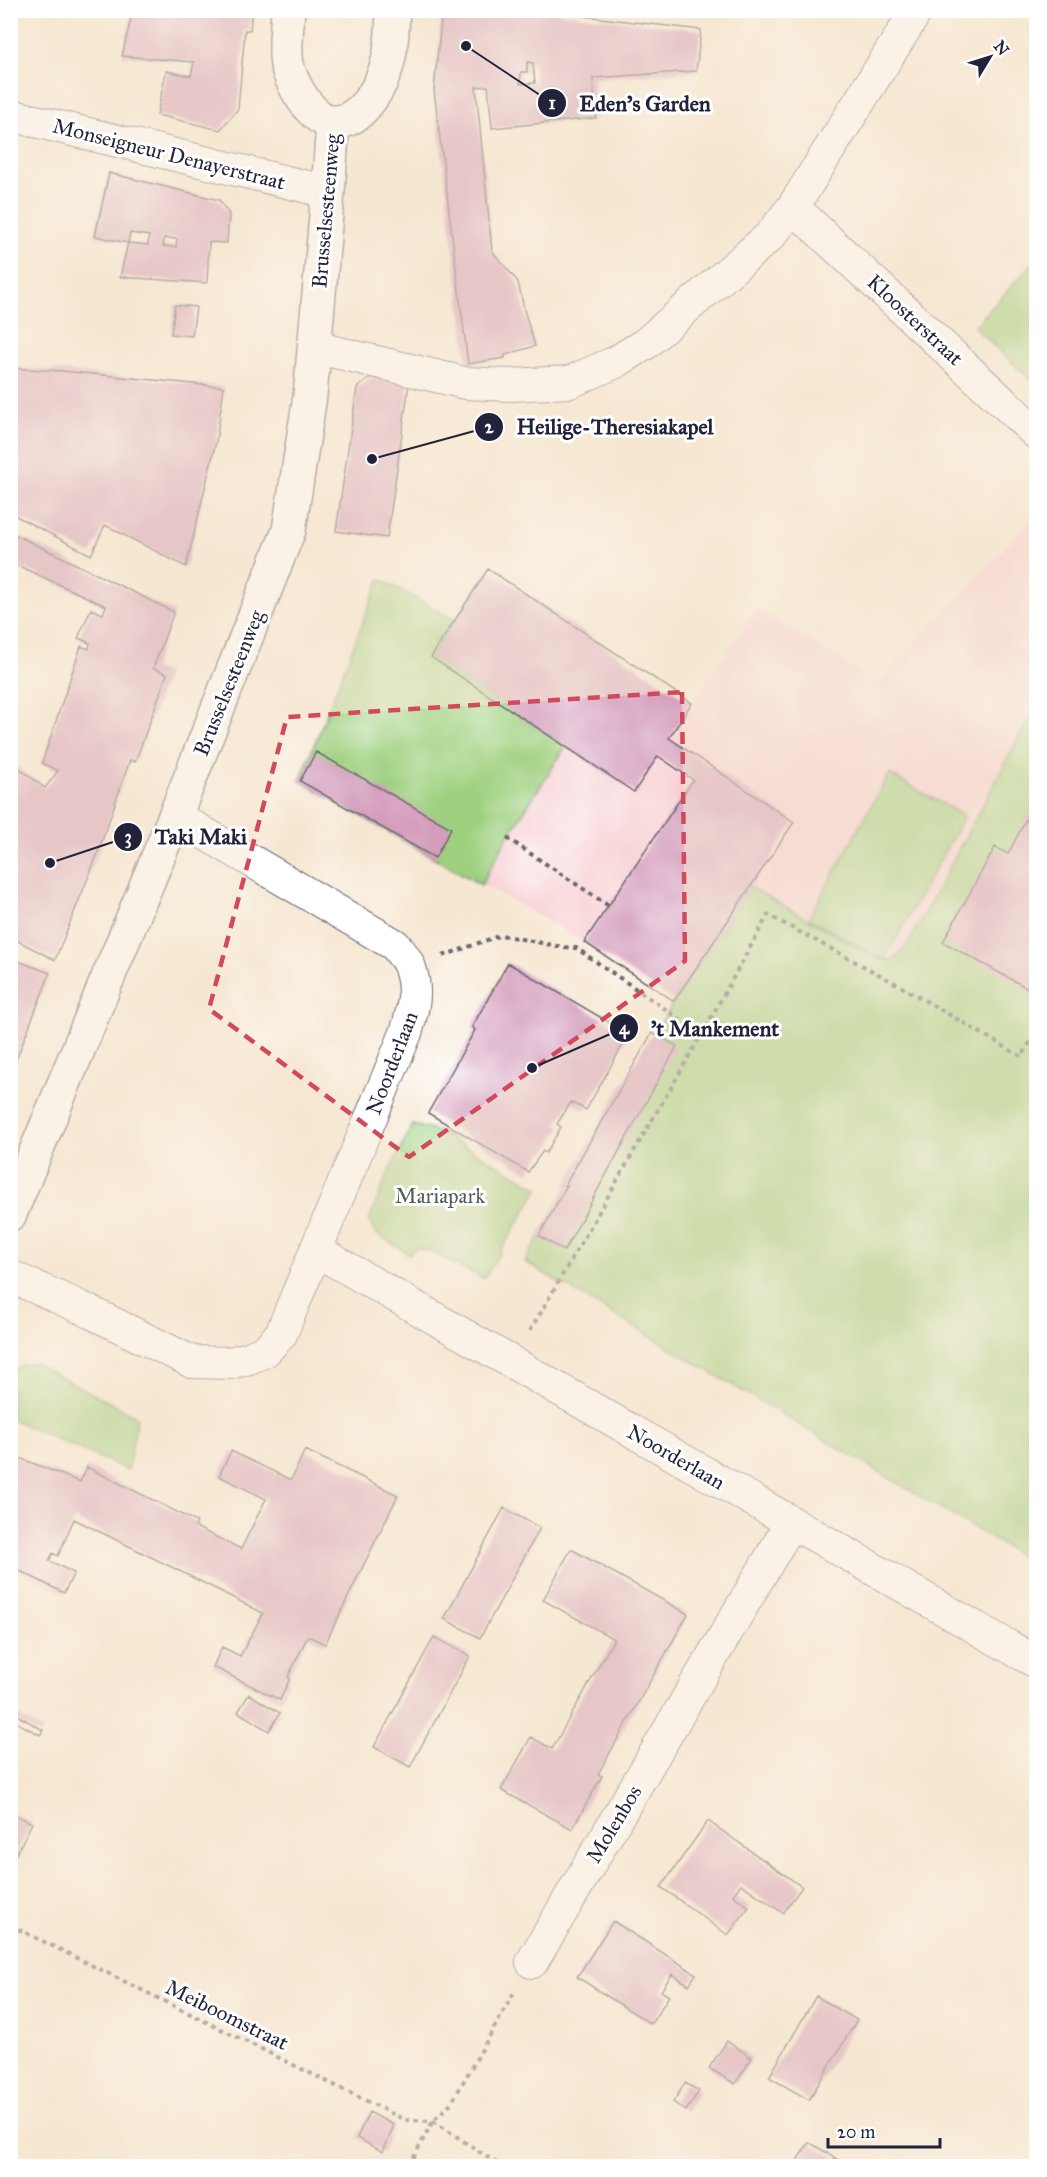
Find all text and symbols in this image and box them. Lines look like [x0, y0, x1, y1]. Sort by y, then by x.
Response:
north arrow [960, 27, 1020, 87]
text: N [990, 37, 1013, 60]
callout: Eden's Garden [537, 83, 723, 123]
text: Eden's Garden [579, 90, 711, 117]
text: 1 [548, 92, 556, 114]
street label: Monseigneur Denayerstraat [50, 112, 289, 196]
street label: Brusselsesteenweg [306, 132, 346, 289]
street label: Kloosterstraat [862, 269, 969, 371]
callout: Heilige-Theresiakapel [474, 407, 726, 447]
text: Heilige-Theresiakapel [516, 413, 715, 440]
text: 2 [485, 416, 495, 438]
street label: Brusselsesteenweg [188, 606, 270, 760]
callout: Taki Maki [113, 817, 259, 857]
text: Taki Maki [154, 823, 248, 850]
text: 3 [124, 826, 132, 849]
street label: Noorderlaan [360, 1008, 424, 1118]
callout: 't Mankement [609, 1008, 791, 1048]
text: 't Mankement [651, 1015, 779, 1042]
text: 4 [619, 1017, 630, 1040]
park label: Mariapark [395, 1183, 485, 1209]
street label: Noorderlaan [623, 1419, 729, 1495]
street label: Molenbos [581, 1780, 647, 1868]
street label: Meiboomstraat [161, 1974, 293, 2056]
scale bar [828, 2111, 940, 2149]
text: 20 m [837, 2121, 875, 2143]

